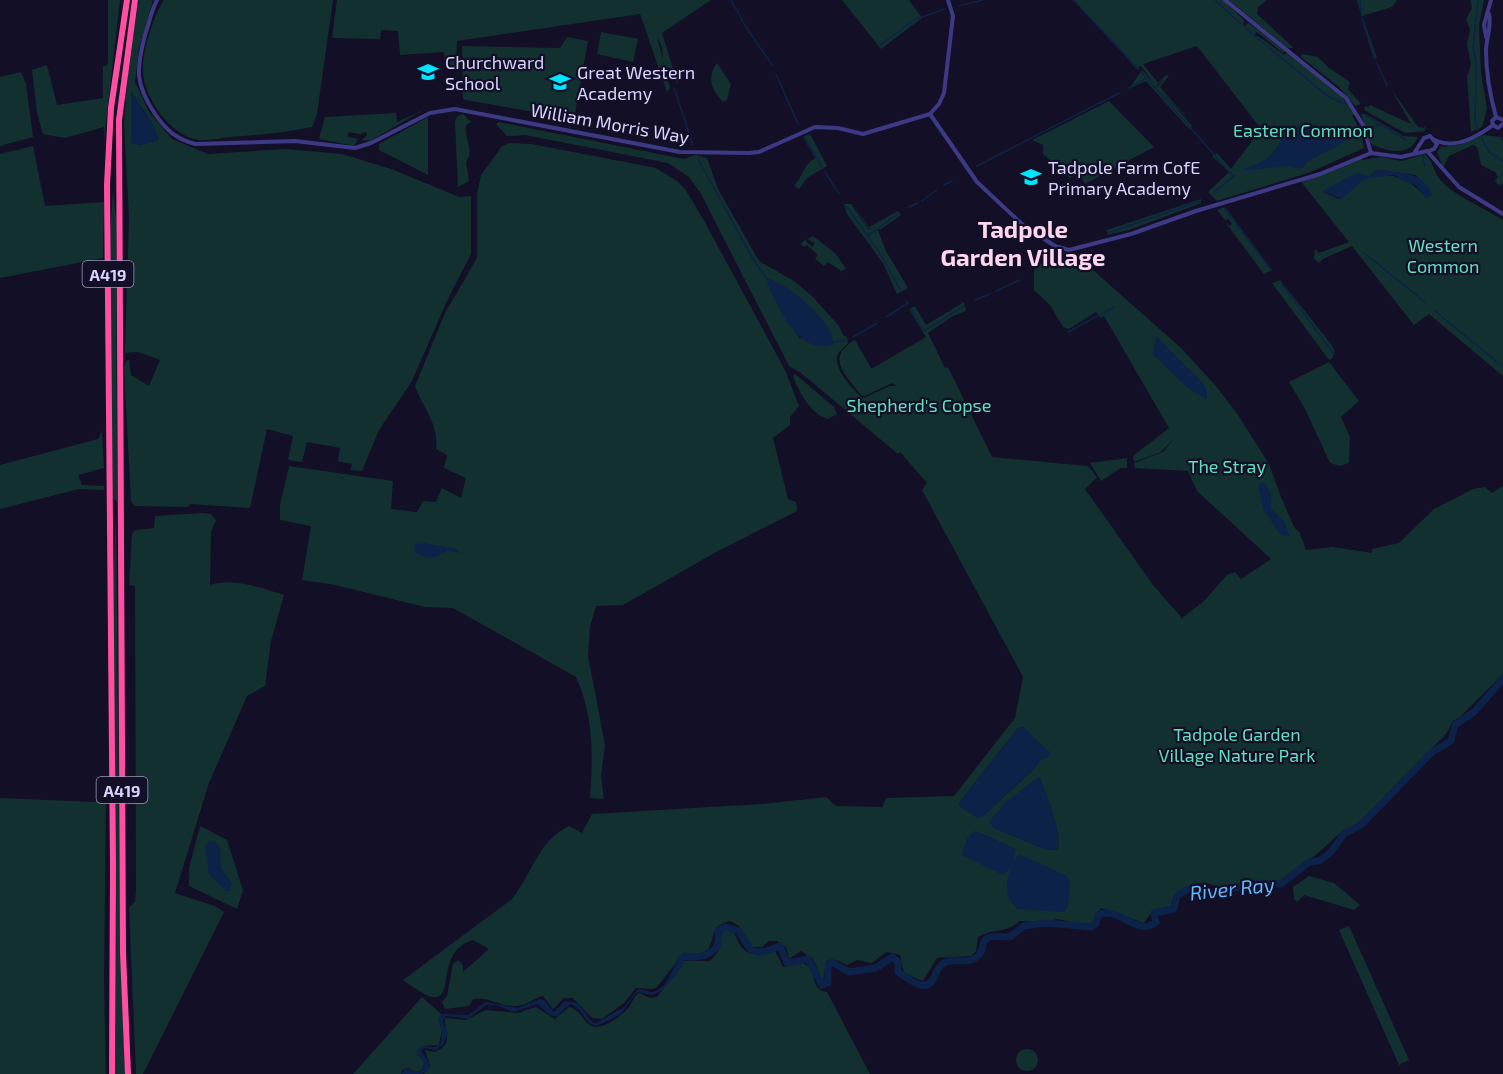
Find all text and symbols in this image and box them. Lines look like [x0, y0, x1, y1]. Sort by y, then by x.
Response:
place label: Churchward School [445, 51, 544, 94]
school or university icon: Churchward School [416, 60, 440, 84]
place label: Great Western Academy [577, 61, 695, 104]
school or university icon: Great Western Academy [548, 70, 572, 94]
street label: William Morris Way [529, 98, 691, 148]
park label: Eastern Common [1233, 119, 1373, 141]
place label: Tadpole Farm CofE Primary Academy [1048, 156, 1200, 199]
school or university icon: Tadpole Farm CofE Primary Academy [1019, 165, 1043, 189]
district label: Tadpole Garden Village [940, 214, 1106, 271]
park label: Western Common [1407, 234, 1479, 277]
road number: A419 [82, 261, 134, 287]
park label: Shepherd's Copse [847, 394, 991, 416]
park label: The Stray [1188, 455, 1267, 477]
park label: Tadpole Garden Village Nature Park [1159, 723, 1315, 766]
road number: A419 [96, 777, 148, 803]
water label: River Ray [1188, 872, 1276, 905]

